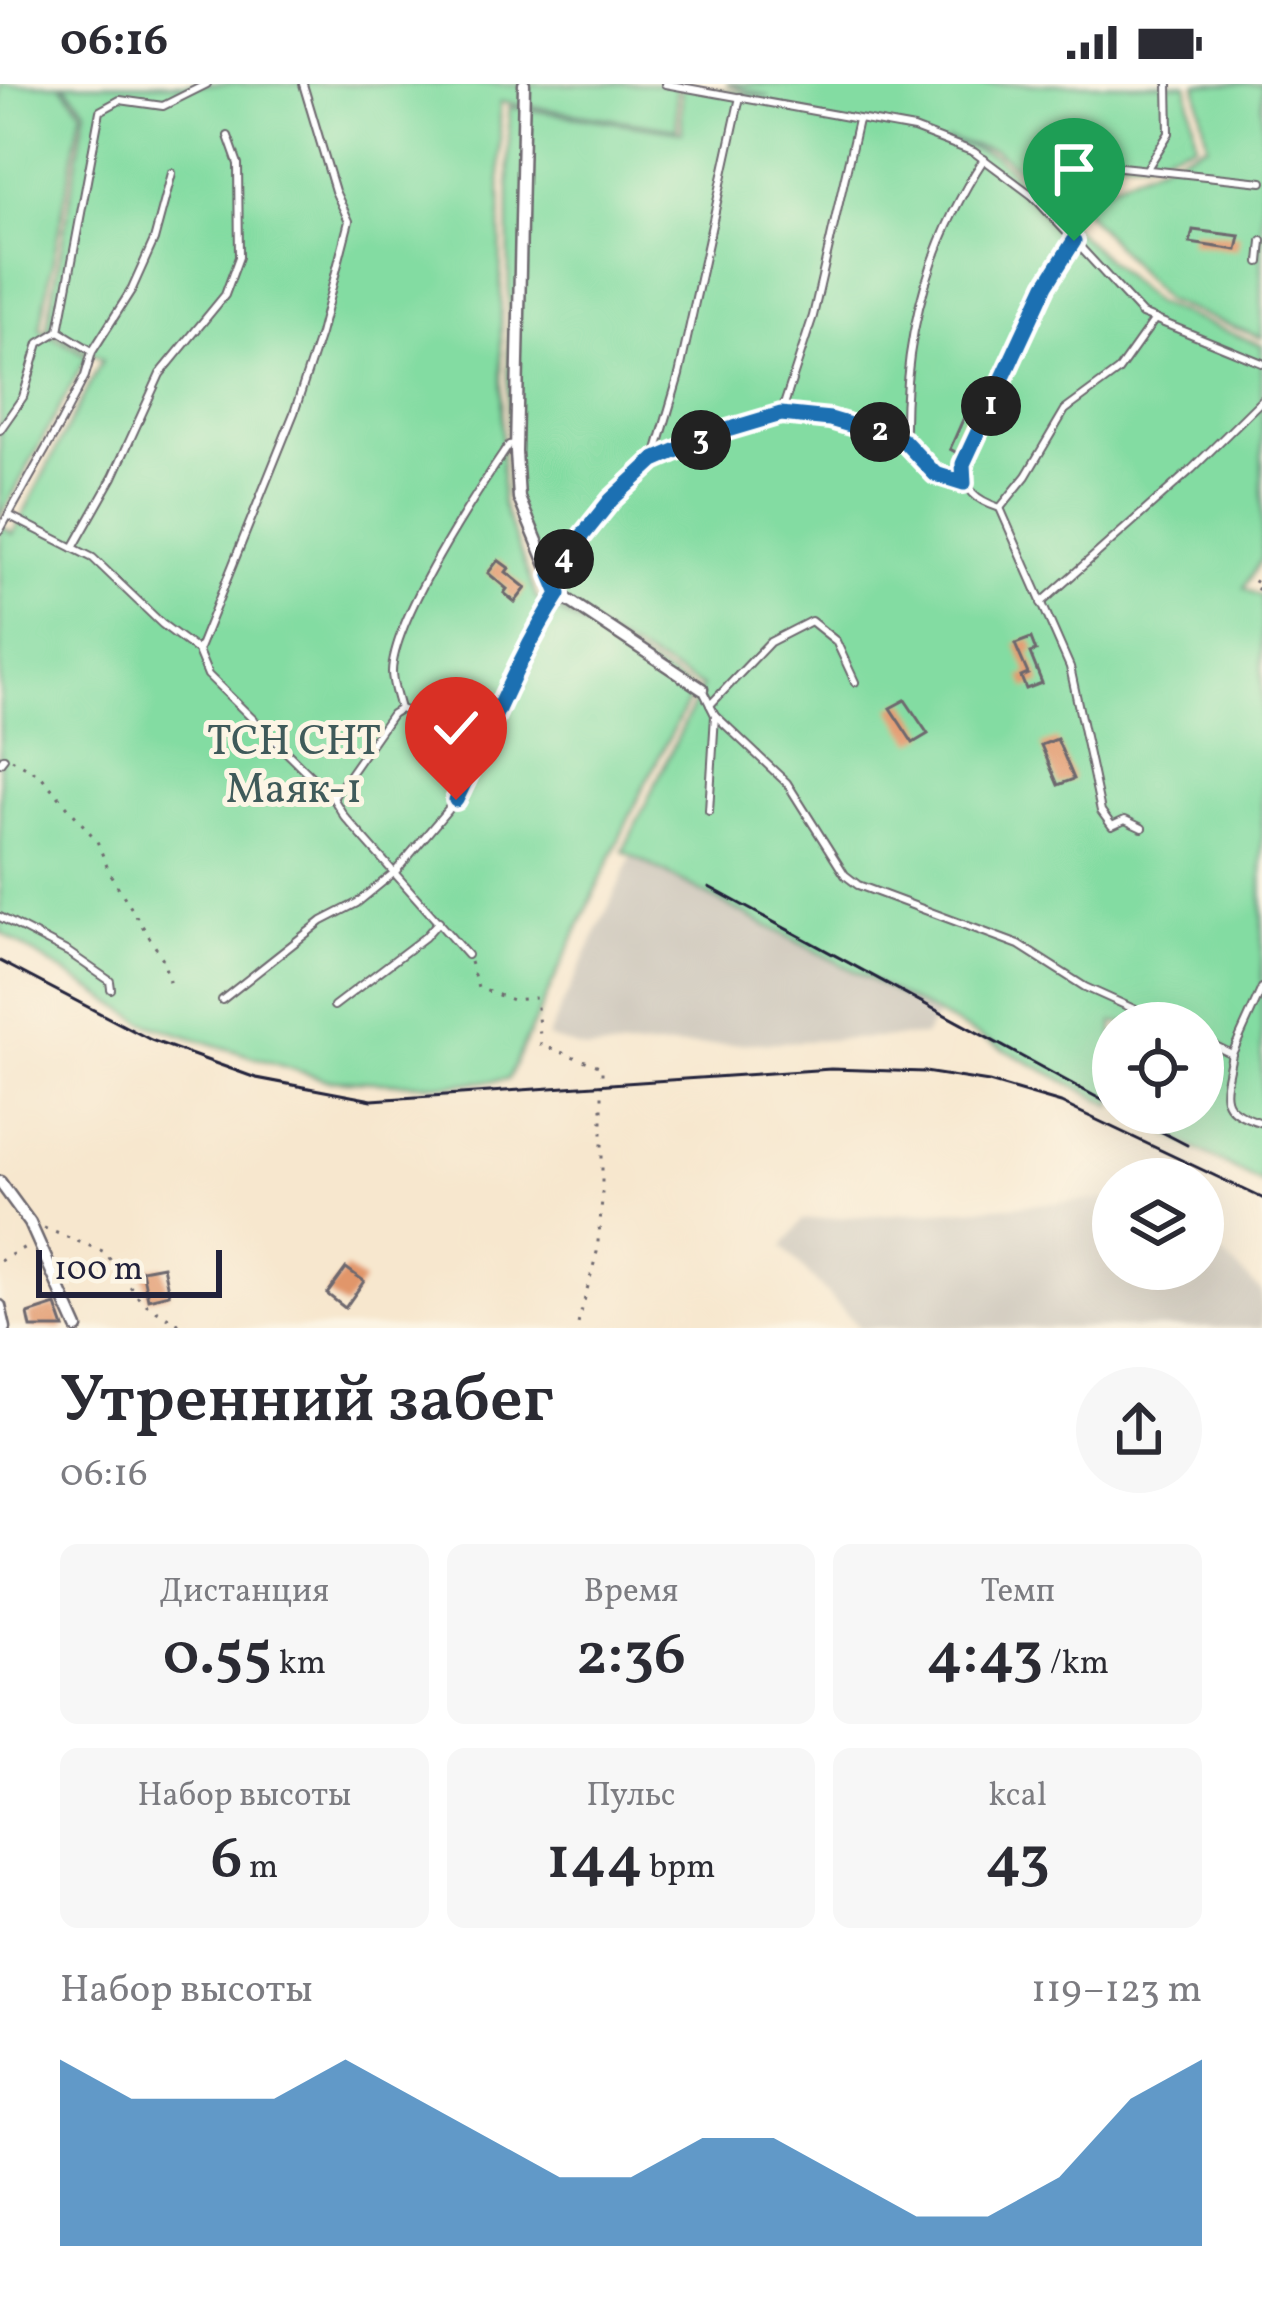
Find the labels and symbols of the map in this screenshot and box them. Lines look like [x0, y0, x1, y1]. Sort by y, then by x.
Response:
pin [1023, 118, 1125, 241]
pin: 1 [961, 376, 1021, 436]
pin: 2 [850, 402, 910, 462]
pin: 3 [671, 410, 731, 470]
pin: 4 [534, 529, 594, 589]
pin [405, 677, 507, 800]
park label: ТСН СНТ Маяк-1 [207, 714, 381, 821]
scale bar [36, 1244, 222, 1297]

